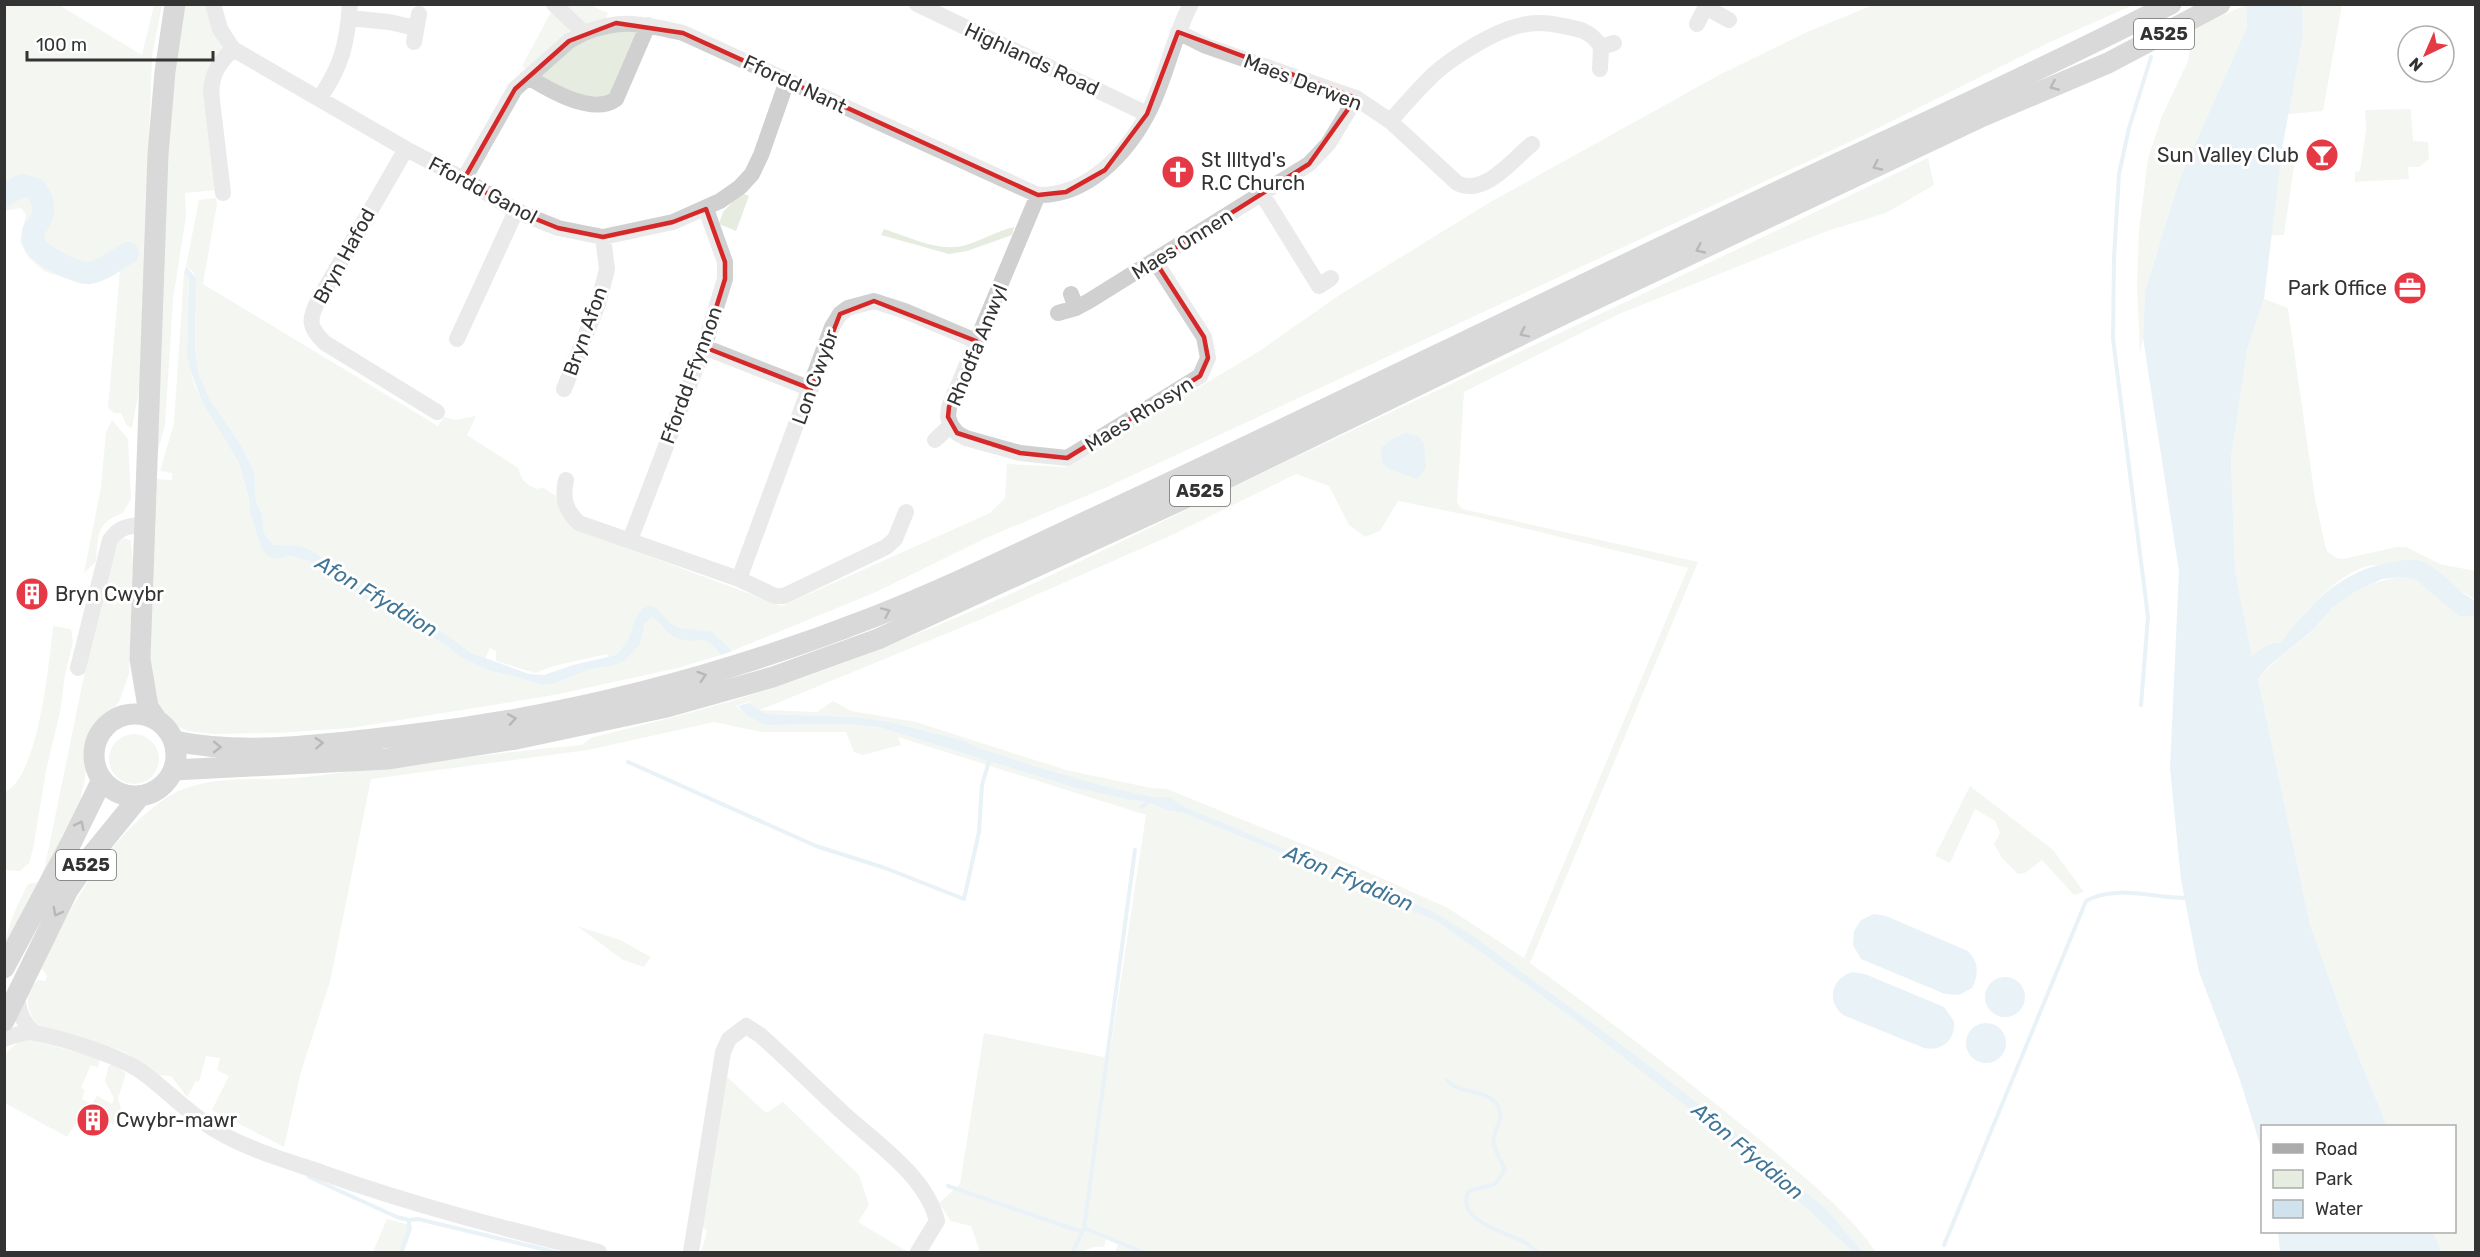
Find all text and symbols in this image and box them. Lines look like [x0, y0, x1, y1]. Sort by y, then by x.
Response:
street label: Highlands Road [961, 17, 1103, 101]
road number: A525 [2134, 19, 2194, 49]
scale bar [27, 24, 213, 62]
north arrow [2396, 24, 2456, 84]
text: 100 m [36, 34, 87, 56]
street label: Maes Derwen [1240, 48, 1366, 116]
street label: Ffordd Nant [740, 50, 851, 118]
text: N [2405, 54, 2427, 75]
one-way arrow [2050, 79, 2061, 91]
bar icon: Sun Valley Club [2304, 137, 2340, 173]
place label: Sun Valley Club [2157, 143, 2299, 167]
place label: St Illtyd's R.C Church [1201, 148, 1305, 195]
street label: Ffordd Ganol [425, 151, 541, 229]
church icon: St Illtyd's R.C Church [1160, 154, 1196, 190]
one-way arrow [1872, 159, 1883, 171]
street label: Bryn Hafod [308, 204, 380, 308]
street label: Maes Onnen [1127, 204, 1237, 284]
one-way arrow [1696, 242, 1707, 254]
office icon: Park Office [2392, 270, 2428, 306]
place label: Park Office [2288, 276, 2387, 300]
street label: Rhodfa Anwyl [942, 281, 1012, 409]
street label: Bryn Afon [558, 283, 612, 379]
street label: Ffordd Ffynnon [655, 303, 727, 447]
street label: Lon Cwybr [787, 326, 843, 428]
one-way arrow [1520, 326, 1531, 338]
street label: Maes Rhosyn [1080, 371, 1198, 457]
road number: A525 [1170, 476, 1230, 506]
water label: Afon Ffyddion [311, 549, 442, 642]
building icon: Bryn Cwybr [14, 576, 50, 612]
place label: Bryn Cwybr [55, 582, 164, 606]
one-way arrow [880, 607, 891, 619]
one-way arrow [696, 671, 707, 684]
one-way arrow [507, 713, 517, 726]
one-way arrow [314, 737, 323, 750]
one-way arrow [213, 741, 222, 753]
one-way arrow [73, 820, 85, 831]
water label: Afon Ffyddion [1280, 839, 1417, 916]
road number: A525 [56, 850, 116, 880]
one-way arrow [53, 906, 64, 916]
water label: Afon Ffyddion [1686, 1097, 1809, 1205]
building icon: Cwybr-mawr [75, 1102, 111, 1138]
place label: Cwybr-mawr [116, 1108, 238, 1132]
legend [2261, 1125, 2456, 1233]
text: Road [2315, 1138, 2358, 1160]
text: Park [2315, 1168, 2353, 1190]
text: Water [2315, 1198, 2363, 1220]

